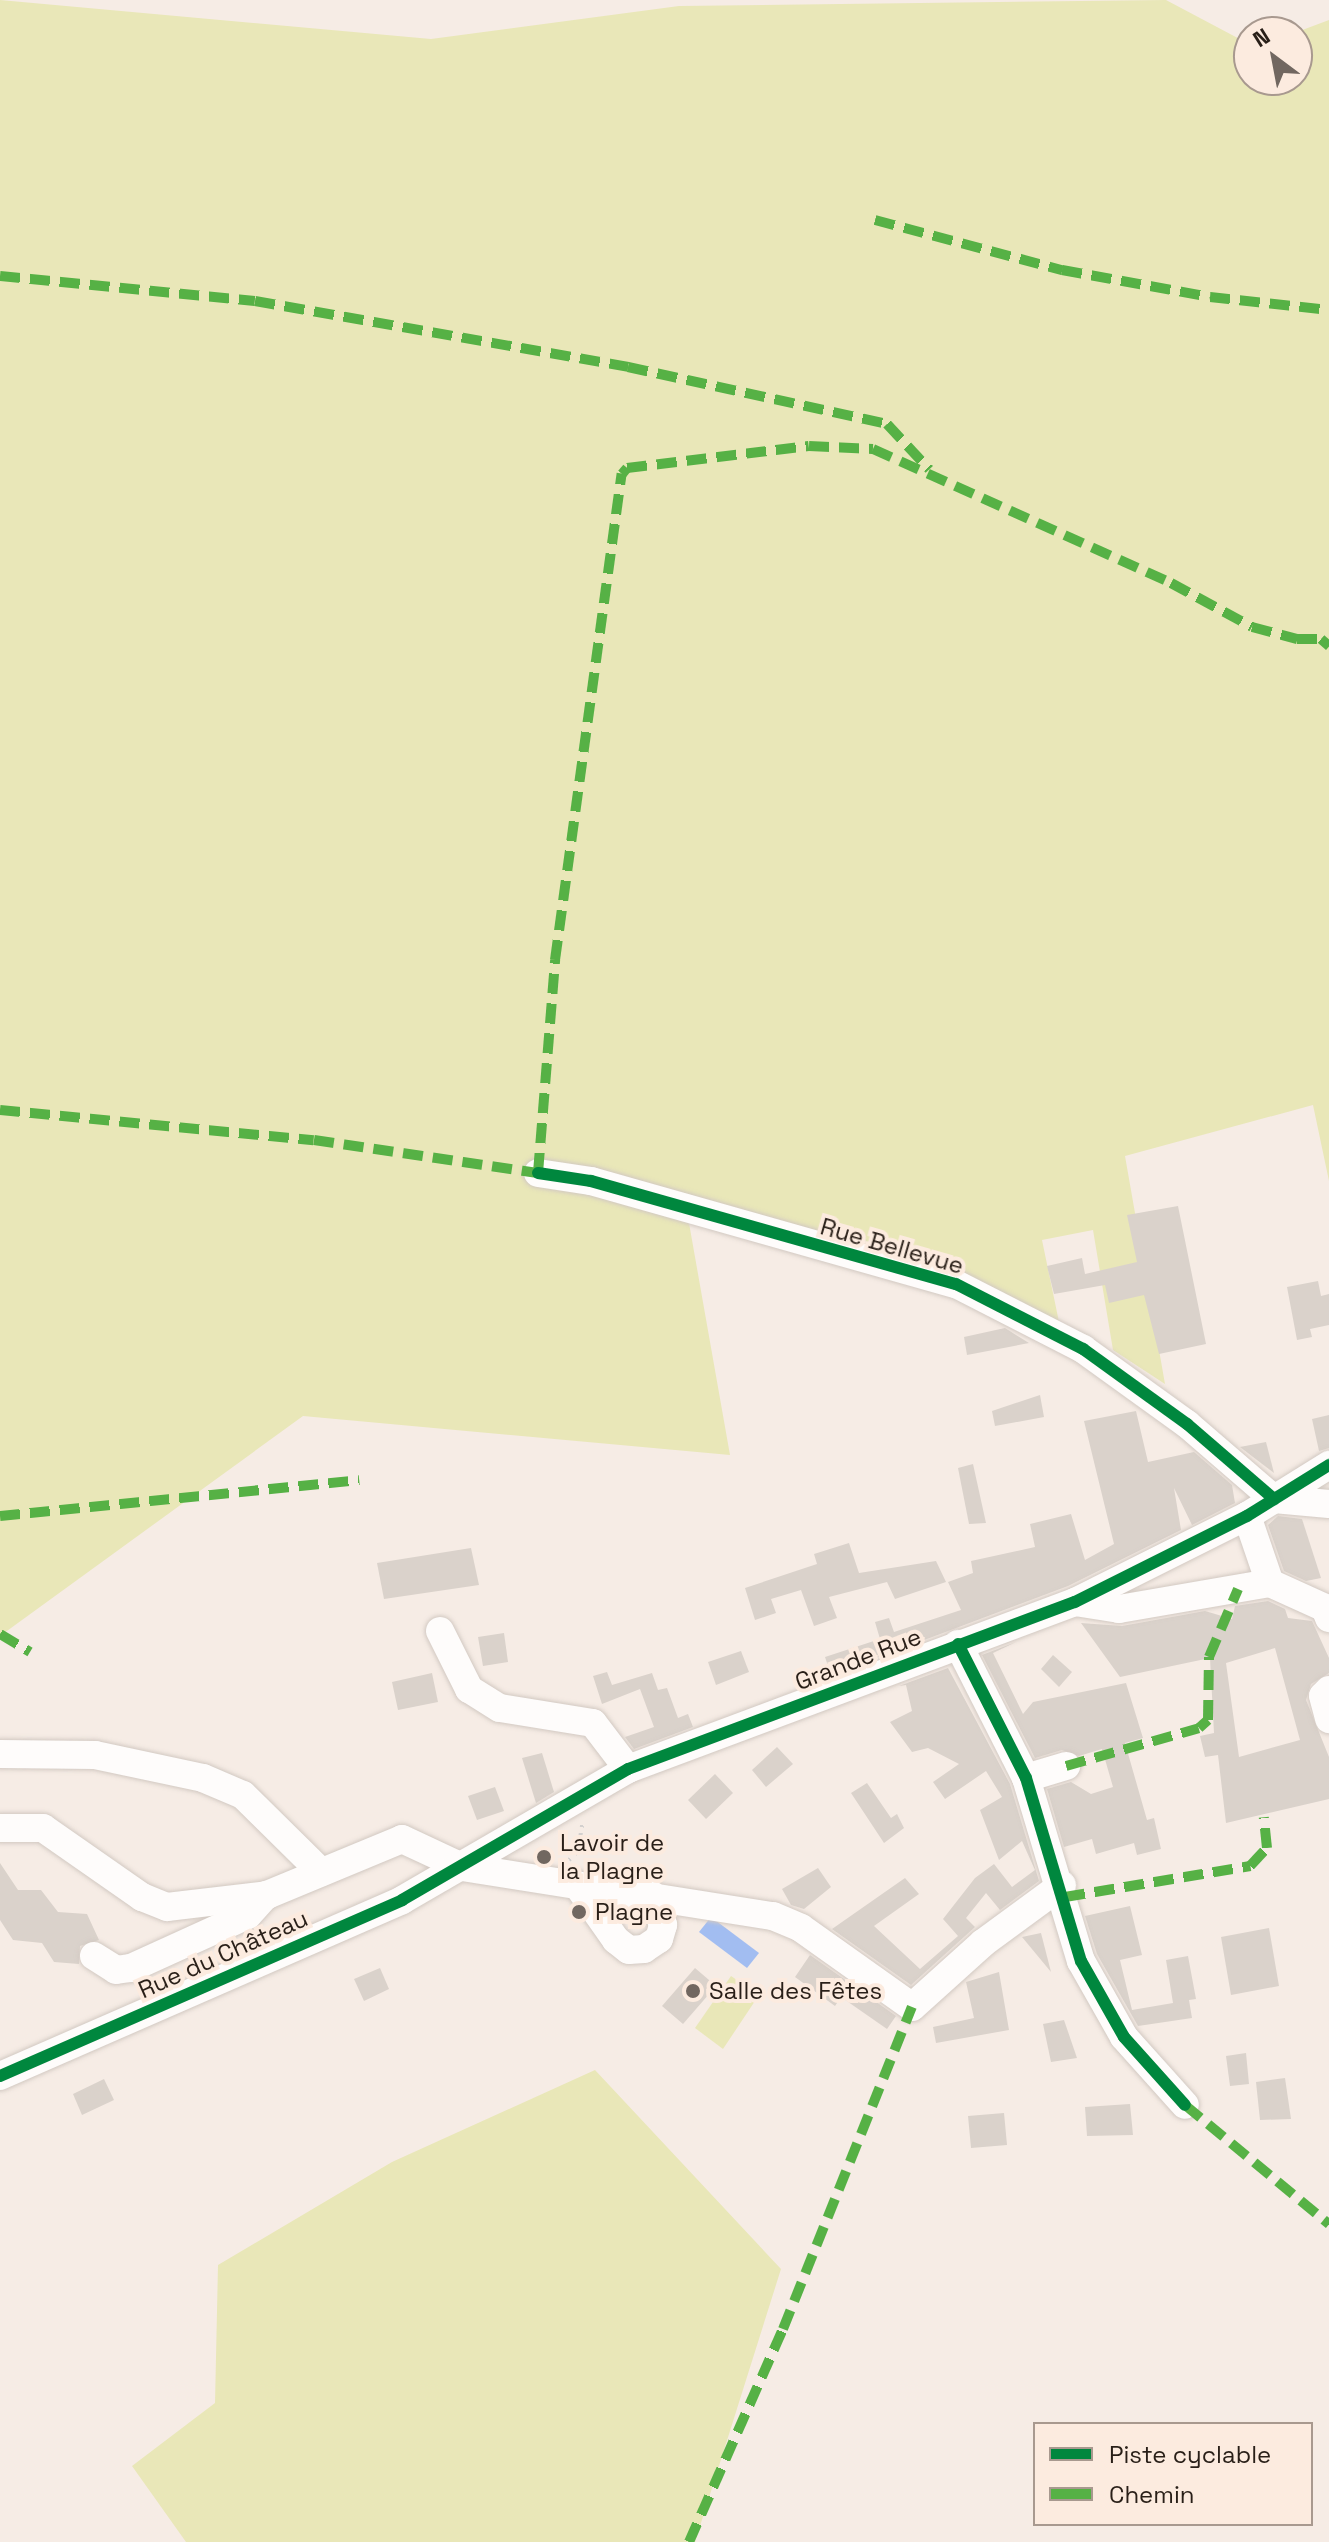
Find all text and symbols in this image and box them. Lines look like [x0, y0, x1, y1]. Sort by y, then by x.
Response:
north arrow [1233, 16, 1313, 96]
text: N [1248, 22, 1275, 53]
street label: Rue Bellevue [817, 1212, 967, 1280]
street label: Grande Rue [791, 1622, 925, 1696]
place label: Lavoir de la Plagne [560, 1829, 664, 1885]
marker: Lavoir de la Plagne [535, 1848, 553, 1866]
place label: Plagne [595, 1898, 673, 1926]
marker: Plagne [570, 1903, 588, 1921]
street label: Rue du Château [134, 1904, 312, 2004]
place label: Salle des Fêtes [709, 1977, 882, 2005]
marker: Salle des Fêtes [684, 1982, 702, 2000]
legend [1033, 2422, 1313, 2526]
text: Piste cyclable [1109, 2439, 1271, 2470]
text: Chemin [1109, 2479, 1195, 2510]

